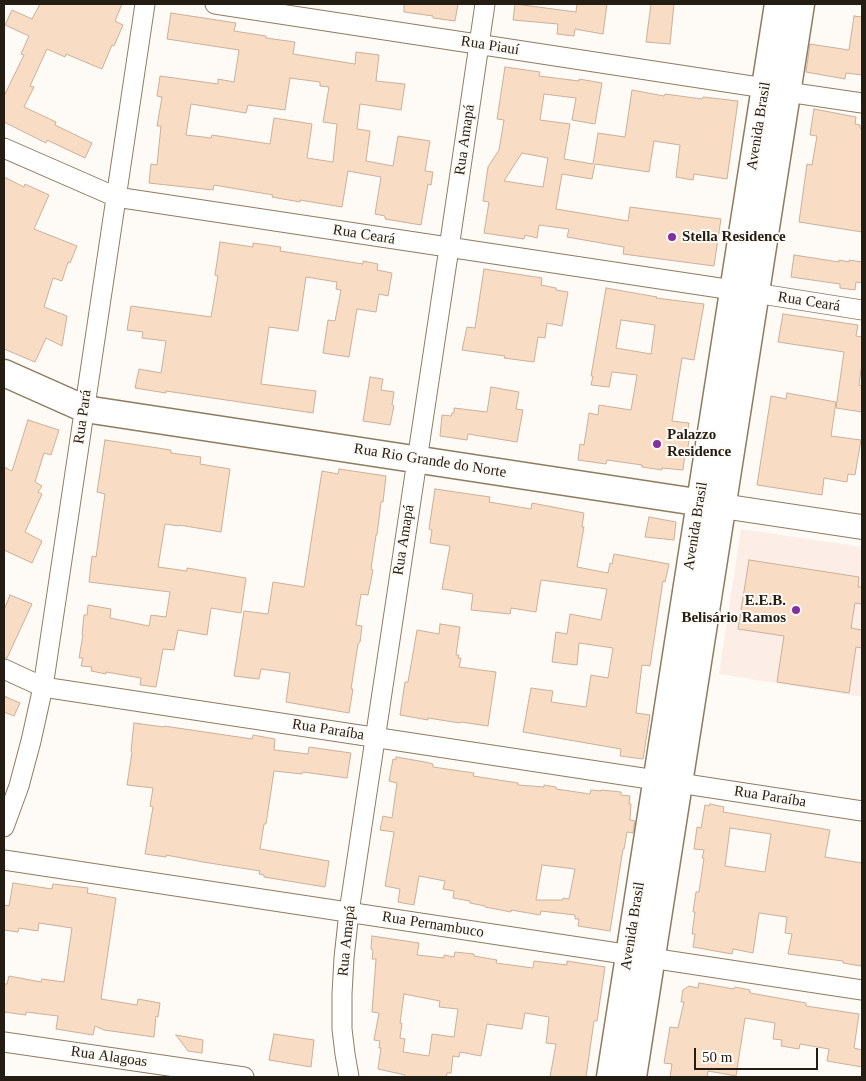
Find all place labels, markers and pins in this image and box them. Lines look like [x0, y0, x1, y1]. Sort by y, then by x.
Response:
place label: Stella Residence [682, 228, 786, 246]
marker: Stella Residence [666, 231, 678, 243]
place label: Palazzo Residence [667, 426, 731, 461]
marker: Palazzo Residence [651, 438, 663, 450]
place label: E.E.B. Belisário Ramos [681, 592, 786, 627]
marker: E.E.B. Belisário Ramos [790, 604, 802, 616]

